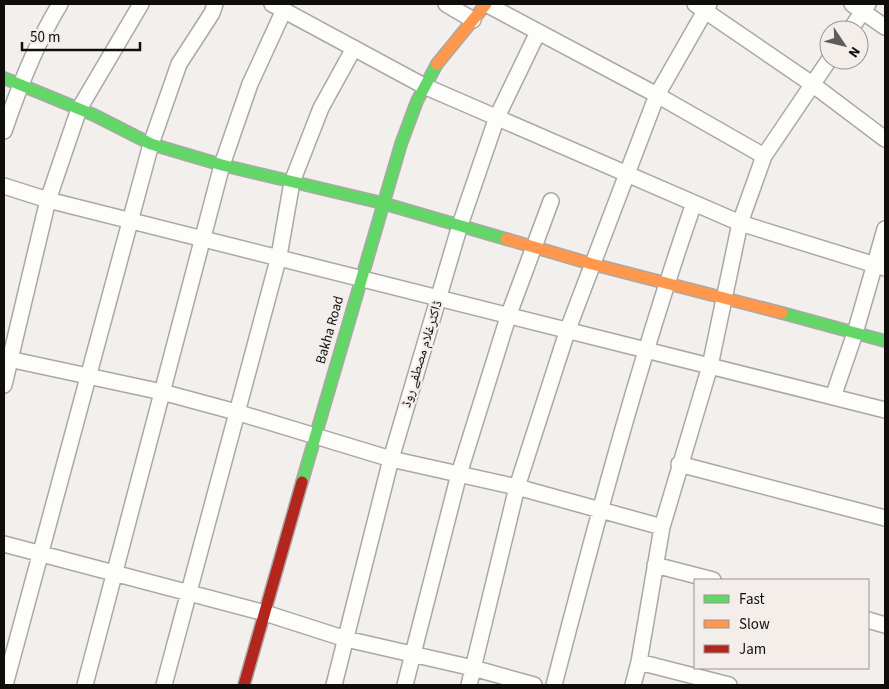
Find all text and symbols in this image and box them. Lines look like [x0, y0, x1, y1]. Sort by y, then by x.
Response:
scale bar [22, 20, 140, 52]
north arrow [819, 20, 869, 70]
text: 50 m [30, 27, 60, 48]
text: N [843, 42, 865, 61]
street label: Bakha Road [311, 294, 349, 366]
street label: ڈاکٹرغلام مصطفے روڈ [396, 298, 448, 410]
legend [694, 579, 869, 669]
text: Fast [739, 589, 765, 610]
text: Slow [739, 614, 770, 635]
text: Jam [739, 639, 766, 660]

